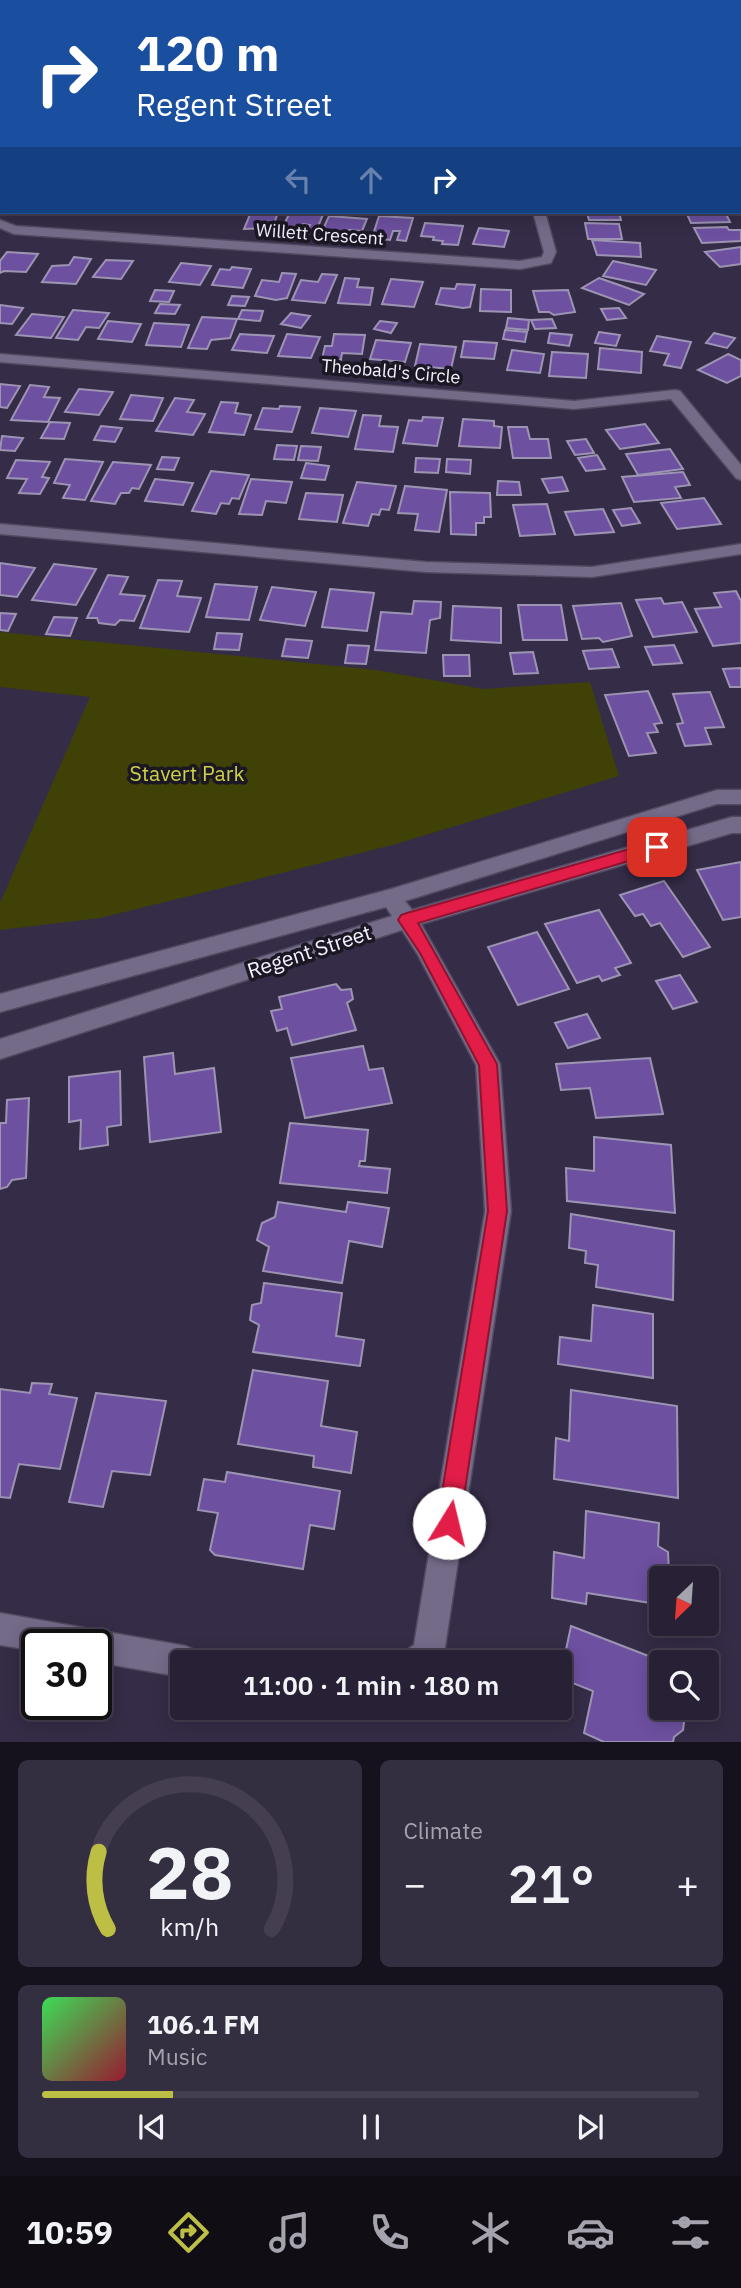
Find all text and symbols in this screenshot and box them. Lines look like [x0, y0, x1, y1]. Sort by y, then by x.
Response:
text: 120 m [136, 21, 280, 84]
icon: right [21, 28, 112, 119]
text: Regent Street [136, 83, 333, 125]
icon: left [279, 161, 317, 199]
icon: ahead [352, 161, 390, 199]
icon: right [425, 161, 463, 199]
street label: Willett Crescent [255, 218, 385, 250]
street label: Theobald's Circle [321, 353, 461, 389]
park label: Stavert Park [130, 759, 244, 787]
pin [627, 817, 687, 877]
icon: arrive [638, 828, 676, 866]
street label: Regent Street [243, 918, 375, 984]
position arrow [412, 1486, 486, 1560]
north arrow [649, 1566, 719, 1636]
map controls [649, 1566, 719, 1720]
speed limit sign: 30 [21, 1629, 112, 1720]
button: search [649, 1650, 719, 1720]
text: 11:00 · 1 min · 180 m [243, 1668, 499, 1702]
text: Climate [404, 1815, 483, 1845]
text: 28 [146, 1825, 233, 1920]
text: 21° [508, 1850, 595, 1917]
text: − [404, 1859, 426, 1908]
text: + [676, 1859, 699, 1908]
text: km/h [160, 1910, 219, 1943]
text: 106.1 FM [147, 2007, 260, 2041]
text: Music [147, 2041, 207, 2071]
icon: previous [133, 2108, 171, 2146]
icon: pause [352, 2108, 390, 2146]
icon: next [571, 2108, 609, 2146]
icon: directions [164, 2208, 213, 2257]
icon: music [265, 2208, 314, 2257]
icon: phone [365, 2208, 414, 2257]
icon: climate [466, 2208, 515, 2257]
icon: car [566, 2208, 615, 2257]
icon: filters [666, 2208, 715, 2257]
text: 10:59 [26, 2211, 113, 2253]

